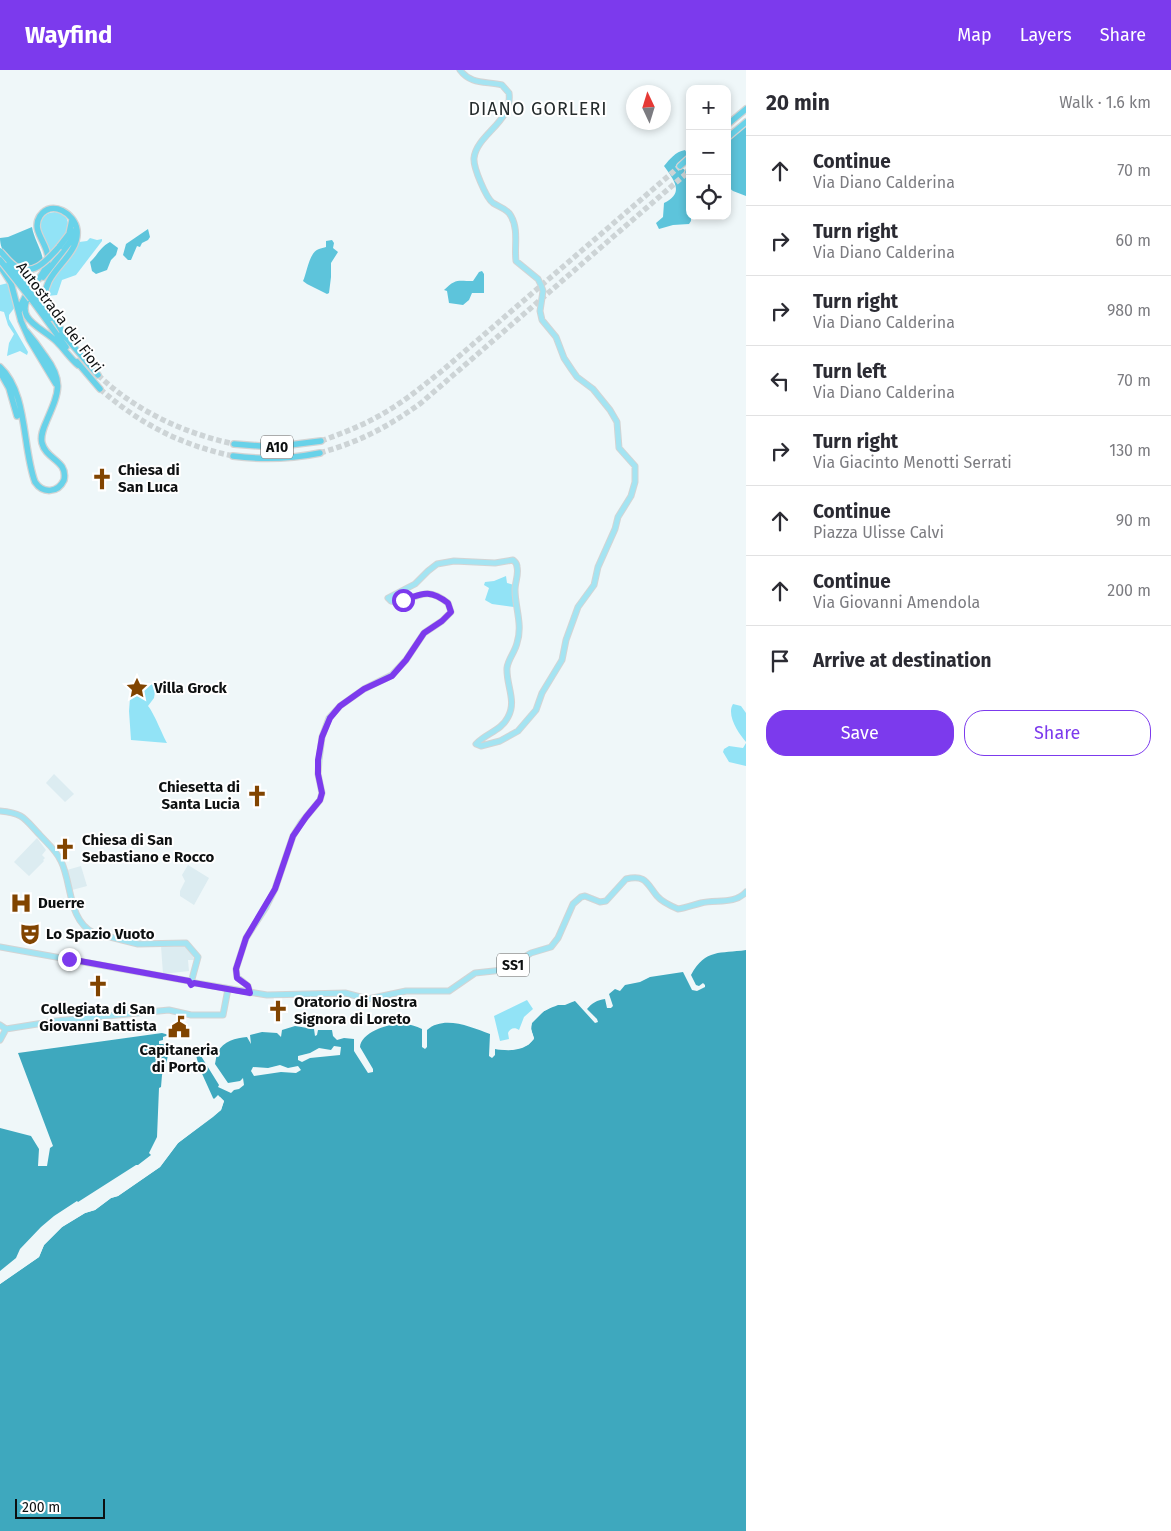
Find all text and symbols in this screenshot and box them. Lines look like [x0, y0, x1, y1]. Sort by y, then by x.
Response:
text: Wayfind [25, 21, 112, 49]
text: Map [957, 24, 992, 46]
text: Layers [1020, 24, 1072, 46]
text: Share [1100, 24, 1146, 46]
north arrow [626, 85, 671, 130]
map controls [686, 85, 731, 220]
button: + [686, 85, 731, 130]
text: 20 min [766, 90, 830, 116]
text: Walk · 1.6 km [1059, 93, 1151, 112]
district label: DIANO GORLERI [468, 98, 608, 120]
button: − [686, 130, 731, 175]
text: Continue [813, 150, 891, 173]
icon: ahead [766, 157, 794, 185]
text: 70 m [1117, 161, 1151, 180]
text: Via Diano Calderina [813, 173, 955, 192]
button: locate [686, 175, 731, 220]
text: Turn right [813, 220, 898, 243]
icon: right [766, 227, 794, 255]
text: 60 m [1116, 231, 1151, 250]
text: Via Diano Calderina [813, 243, 955, 262]
street label: Autostrada dei Fiori [13, 258, 107, 376]
text: Turn right [813, 290, 898, 313]
icon: right [766, 297, 794, 325]
text: 980 m [1107, 301, 1151, 320]
text: Via Diano Calderina [813, 313, 955, 332]
text: Turn left [813, 360, 887, 383]
icon: left [766, 367, 794, 395]
text: 70 m [1117, 371, 1151, 390]
text: Via Diano Calderina [813, 383, 955, 402]
text: Turn right [813, 430, 898, 453]
road number: A10 [261, 436, 293, 458]
icon: right [766, 437, 794, 465]
text: 130 m [1109, 441, 1151, 460]
text: Via Giacinto Menotti Serrati [813, 453, 1012, 472]
place label: Chiesa di San Luca [118, 461, 180, 496]
church icon: Chiesa di San Luca [89, 466, 115, 492]
text: Continue [813, 500, 891, 523]
icon: ahead [766, 507, 794, 535]
text: 90 m [1116, 511, 1151, 530]
text: Piazza Ulisse Calvi [813, 523, 944, 542]
text: Continue [813, 570, 891, 593]
icon: ahead [766, 577, 794, 605]
text: 200 m [1107, 581, 1151, 600]
route start [392, 589, 415, 612]
text: Via Giovanni Amendola [813, 593, 980, 612]
icon: arrive [766, 647, 794, 675]
text: Arrive at destination [813, 649, 992, 672]
place icon: Villa Grock [124, 675, 150, 701]
place label: Villa Grock [153, 679, 228, 697]
button: Save [766, 710, 954, 756]
button: Share [964, 710, 1151, 756]
place label: Chiesetta di Santa Lucia [158, 778, 240, 813]
church icon: Chiesetta di Santa Lucia [244, 783, 270, 809]
place label: Chiesa di San Sebastiano e Rocco [82, 831, 215, 866]
church icon: Chiesa di San Sebastiano e Rocco [52, 836, 78, 862]
hospital icon: Duerre [8, 890, 34, 916]
place label: Duerre [38, 894, 85, 912]
theatre icon: Lo Spazio Vuoto [17, 921, 43, 947]
place label: Lo Spazio Vuoto [46, 925, 155, 943]
route end [58, 948, 81, 971]
road number: SS1 [497, 954, 529, 976]
church icon: Collegiata di San Giovanni Battista [85, 973, 111, 999]
place label: Oratorio di Nostra Signora di Loreto [294, 993, 417, 1028]
church icon: Oratorio di Nostra Signora di Loreto [265, 998, 291, 1024]
place label: Collegiata di San Giovanni Battista [39, 1000, 157, 1035]
public building icon: Capitaneria di Porto [166, 1014, 192, 1040]
place label: Capitaneria di Porto [139, 1041, 219, 1076]
scale bar [15, 1496, 105, 1519]
text: 200 m [22, 1499, 60, 1516]

